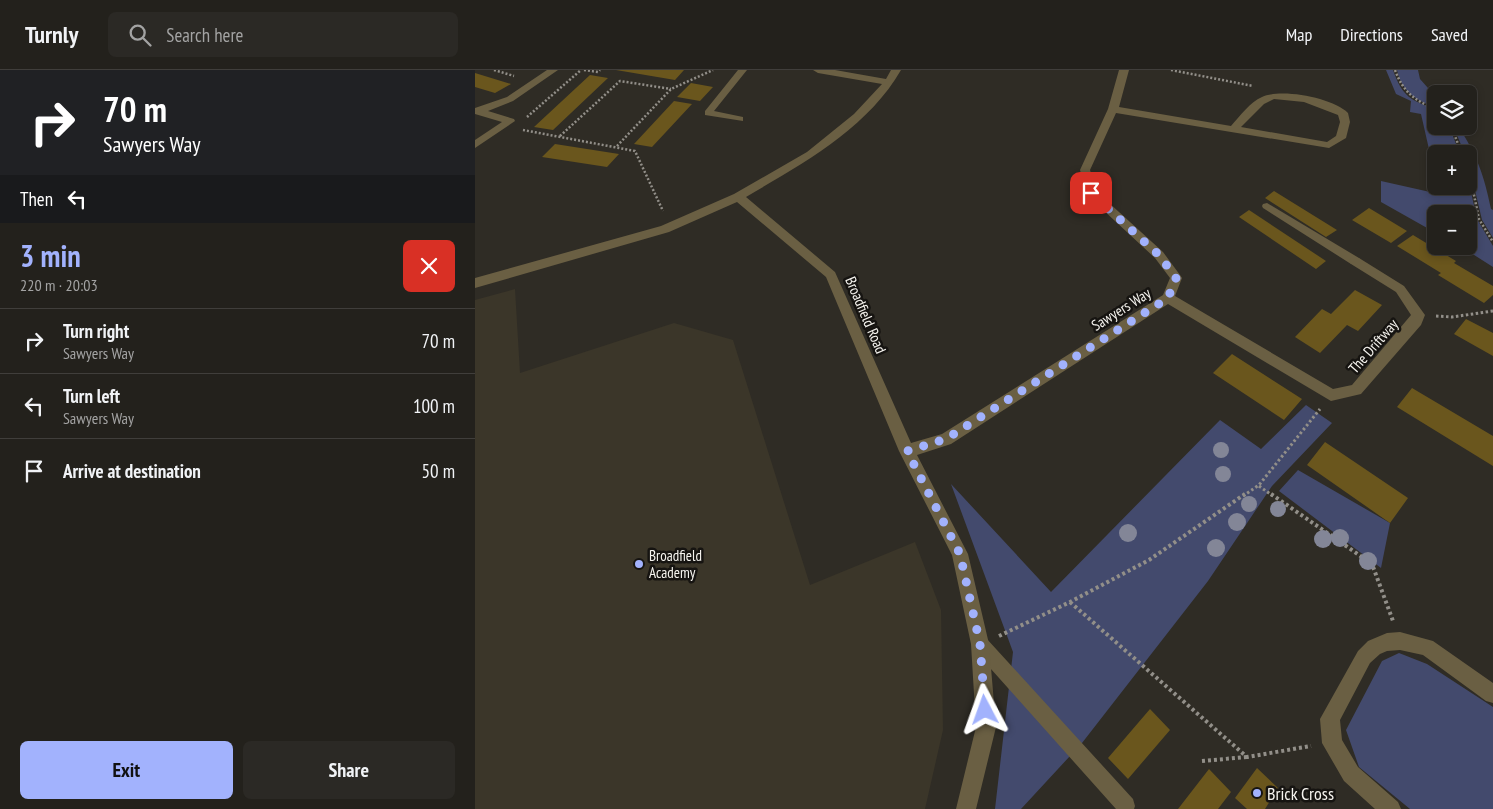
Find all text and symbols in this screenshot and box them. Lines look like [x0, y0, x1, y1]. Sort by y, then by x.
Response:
search box [108, 12, 458, 57]
text: Turnly [25, 19, 78, 50]
icon: search [126, 21, 154, 49]
text: Search here [166, 23, 243, 47]
text: Map [1286, 23, 1312, 46]
text: Directions [1340, 23, 1403, 46]
text: Saved [1431, 23, 1468, 46]
map controls [1427, 85, 1477, 255]
button: layers [1427, 85, 1477, 135]
text: 70 m [103, 86, 167, 132]
icon: right [20, 90, 85, 155]
text: Sawyers Way [103, 130, 201, 158]
button: + [1427, 145, 1477, 195]
pin [1070, 172, 1112, 214]
icon: arrive [1077, 179, 1105, 207]
icon: left [63, 185, 91, 213]
text: Then [20, 187, 53, 211]
button: − [1427, 205, 1477, 255]
text: 3 min [20, 236, 81, 275]
button: close [403, 240, 455, 292]
street label: Broadfield Road [841, 274, 891, 356]
text: 220 m · 20:03 [20, 275, 98, 295]
street label: Sawyers Way [1088, 283, 1155, 335]
street label: The Driftway [1344, 315, 1402, 377]
text: Turn right [63, 319, 129, 343]
icon: right [20, 327, 48, 355]
text: 70 m [422, 329, 455, 353]
text: Sawyers Way [63, 343, 134, 363]
text: Turn left [63, 384, 120, 408]
icon: left [20, 392, 48, 420]
text: 100 m [413, 394, 455, 418]
text: Sawyers Way [63, 408, 134, 428]
icon: arrive [20, 457, 48, 485]
text: Arrive at destination [63, 459, 201, 483]
text: 50 m [422, 459, 455, 483]
place label: Broadfield Academy [649, 546, 702, 582]
marker: Broadfield Academy [633, 558, 645, 570]
position arrow [958, 683, 1010, 735]
button: Exit [20, 741, 233, 799]
button: Share [243, 741, 455, 799]
place label: Brick Cross [1267, 782, 1334, 805]
marker: Brick Cross [1251, 787, 1263, 799]

